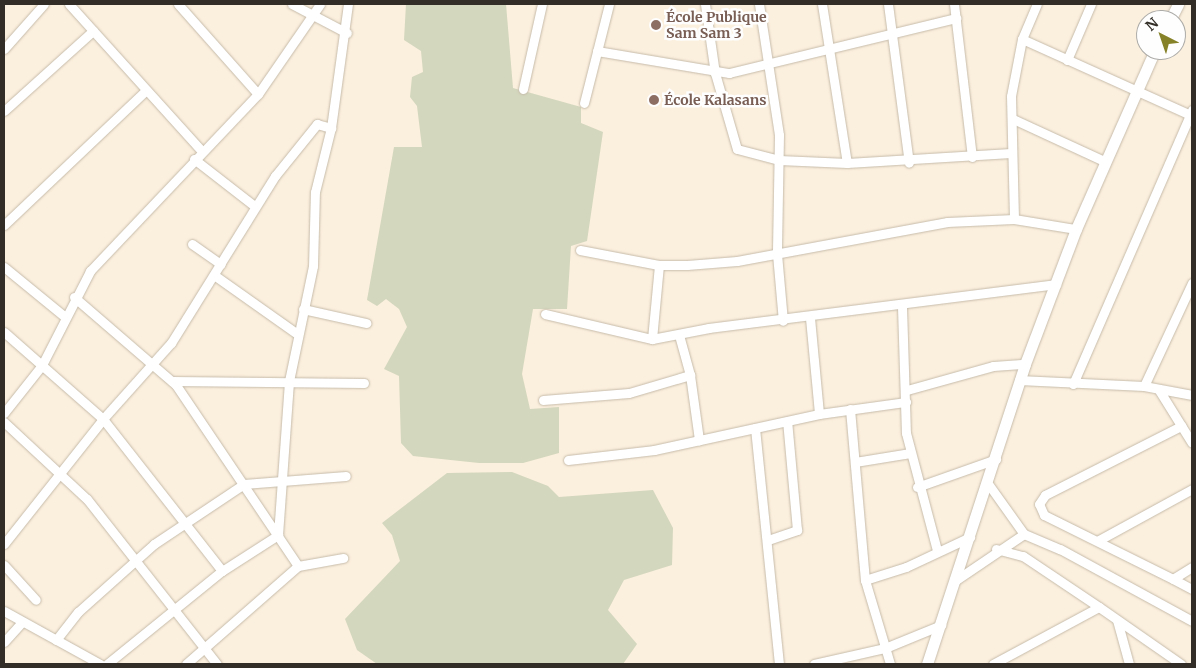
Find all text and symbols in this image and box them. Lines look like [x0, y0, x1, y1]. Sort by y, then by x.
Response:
place label: École Publique Sam Sam 3 [666, 9, 767, 41]
north arrow [1136, 10, 1186, 60]
text: N [1142, 14, 1162, 35]
marker: École Publique Sam Sam 3 [650, 19, 662, 31]
place label: École Kalasans [664, 92, 767, 108]
marker: École Kalasans [648, 94, 660, 106]

